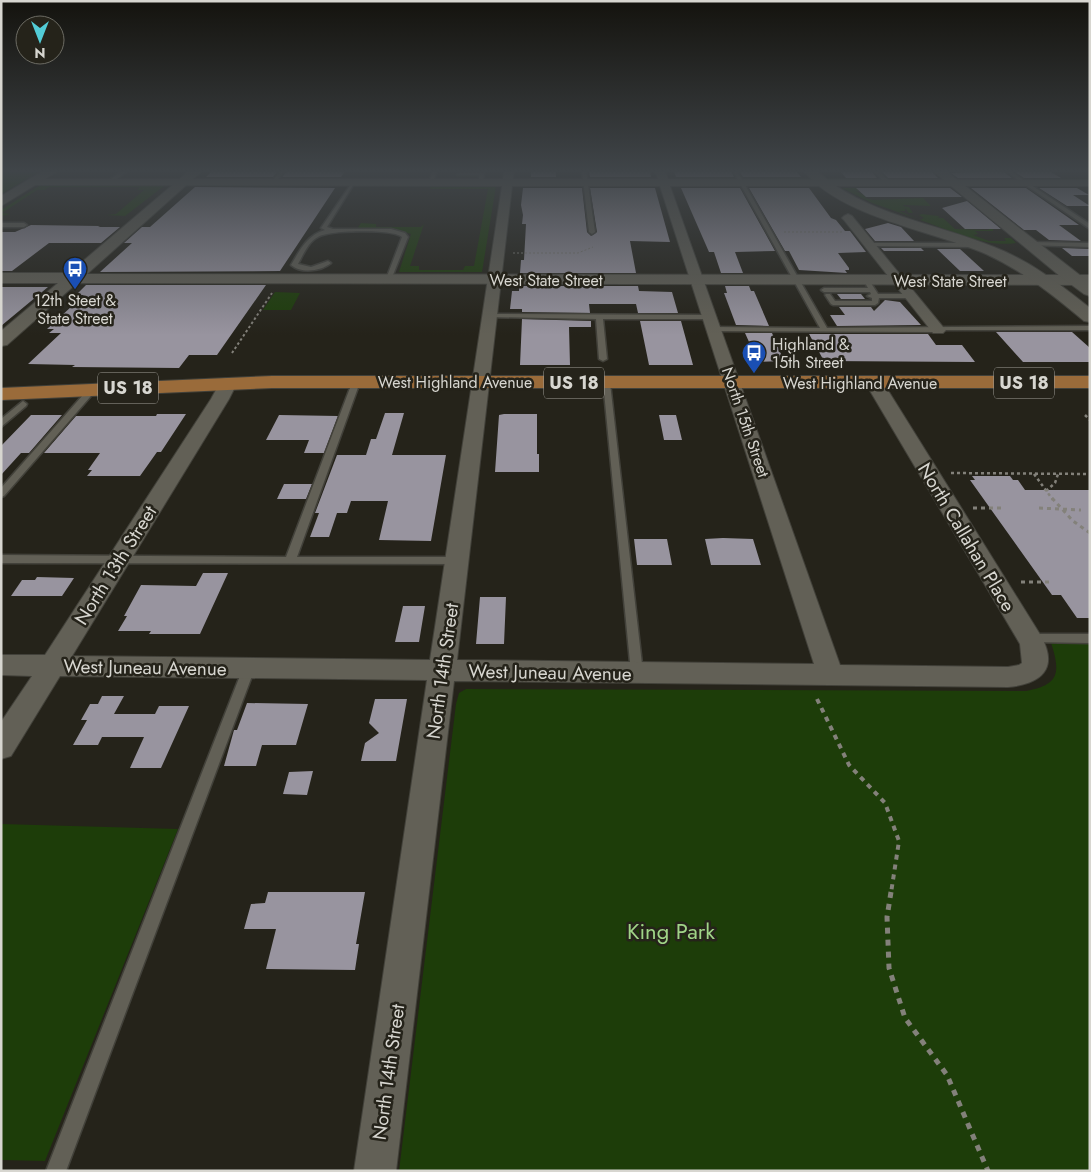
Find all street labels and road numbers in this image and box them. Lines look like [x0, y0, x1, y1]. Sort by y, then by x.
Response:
street label: West State Street [489, 269, 603, 292]
street label: West State Street [893, 270, 1007, 293]
street label: North 15th Street [716, 364, 775, 480]
road number: US 18 [544, 368, 604, 398]
road number: US 18 [994, 368, 1054, 398]
street label: West Highland Avenue [378, 371, 532, 394]
road number: US 18 [98, 372, 158, 403]
street label: West Highland Avenue [783, 372, 937, 395]
street label: North Callahan Place [911, 458, 1022, 617]
street label: North 13th Street [68, 500, 163, 630]
street label: North 14th Street [420, 601, 465, 741]
street label: West Juneau Avenue [63, 653, 227, 682]
street label: West Juneau Avenue [468, 658, 632, 687]
street label: North 14th Street [366, 1002, 411, 1142]

